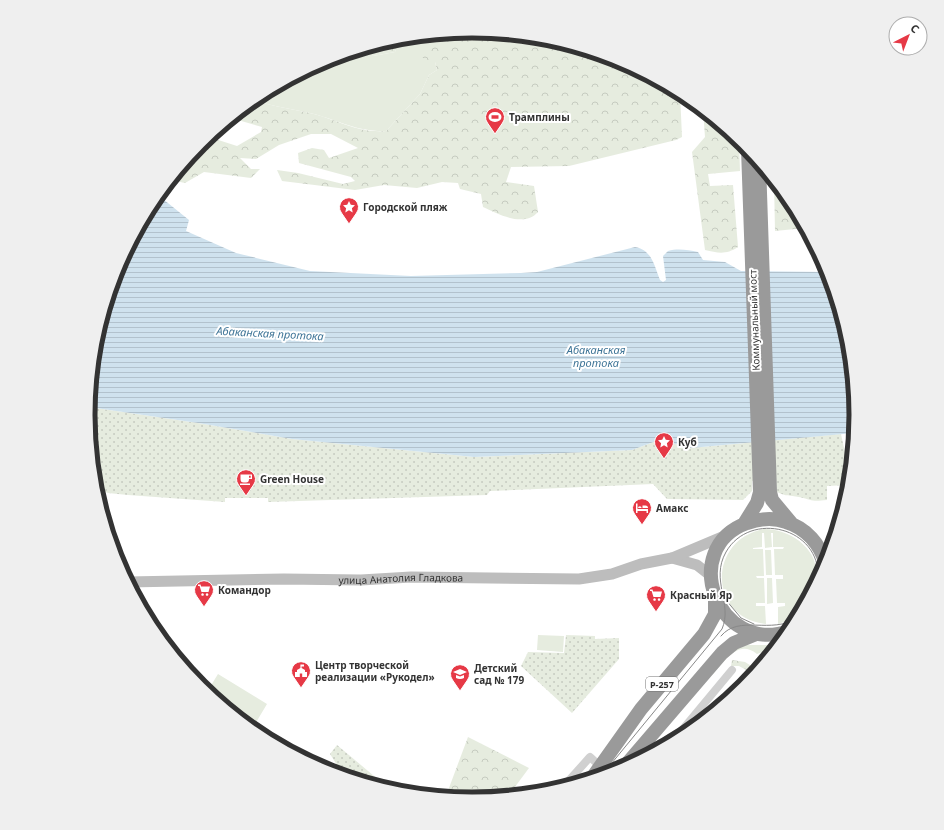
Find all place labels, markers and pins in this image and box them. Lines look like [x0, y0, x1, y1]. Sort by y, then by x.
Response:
sports icon: Трамплины [484, 106, 506, 134]
place label: Трамплины [509, 110, 570, 124]
place icon: Городской пляж [338, 196, 360, 224]
place label: Городской пляж [363, 200, 448, 214]
place icon: Куб [653, 431, 675, 459]
place label: Куб [678, 435, 697, 449]
cafe icon: Green House [235, 468, 257, 496]
place label: Green House [260, 472, 324, 486]
hotel icon: Амакс [631, 497, 653, 525]
place label: Амакс [656, 501, 688, 515]
supermarket icon: Командор [193, 579, 215, 607]
place label: Командор [218, 583, 271, 597]
supermarket icon: Красный Яр [645, 584, 667, 612]
place label: Красный Яр [670, 588, 732, 602]
place label: Центр творческой реализации «Рукодел» [315, 658, 435, 684]
public building icon: Центр творческой реализации «Рукодел» [290, 660, 312, 688]
place label: Детский сад № 179 [474, 661, 524, 687]
school or university icon: Детский сад № 179 [449, 663, 471, 691]

